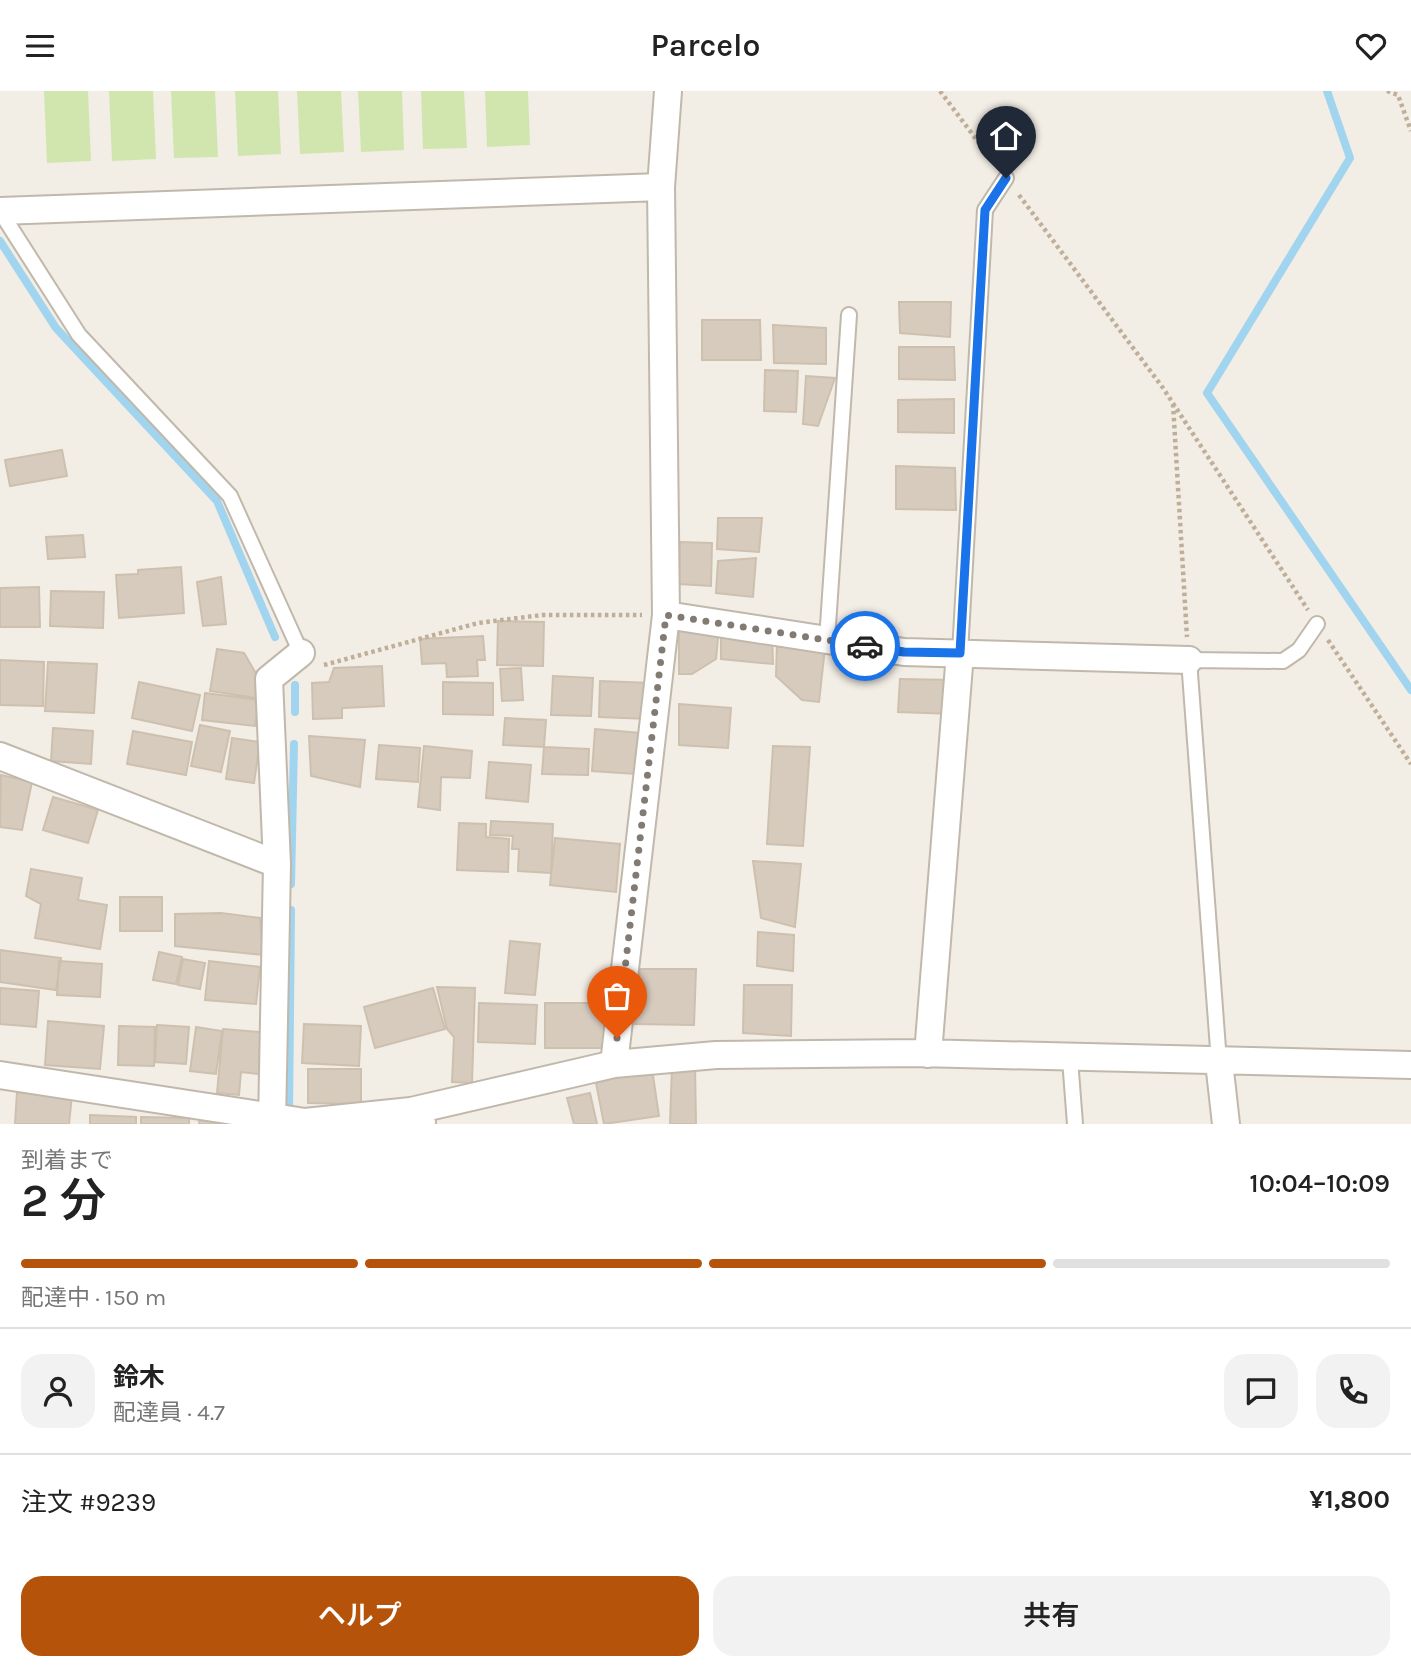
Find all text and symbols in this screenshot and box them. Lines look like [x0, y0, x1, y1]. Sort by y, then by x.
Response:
icon: menu [21, 27, 59, 65]
text: Parcelo [650, 27, 761, 64]
icon: heart [1352, 27, 1390, 65]
pin [976, 106, 1036, 178]
icon: home [987, 117, 1025, 155]
courier [830, 611, 900, 681]
icon: car [846, 627, 884, 665]
pin [587, 966, 647, 1038]
icon: bag [598, 977, 636, 1015]
text: 到着まで [21, 1147, 113, 1174]
text: 10:04–10:09 [1250, 1168, 1390, 1199]
text: 2 分 [21, 1174, 106, 1228]
text: 配達中 · 150 m [21, 1284, 166, 1311]
button: person [21, 1354, 95, 1428]
button: chat [1224, 1354, 1298, 1428]
button: phone [1316, 1354, 1390, 1428]
text: 鈴木 [113, 1362, 165, 1393]
text: 配達員 · 4.7 [113, 1399, 225, 1426]
text: ¥1,800 [1309, 1484, 1390, 1515]
text: 注文 #9239 [21, 1487, 156, 1518]
button: ヘルプ [21, 1576, 699, 1656]
button: 共有 [713, 1576, 1390, 1656]

